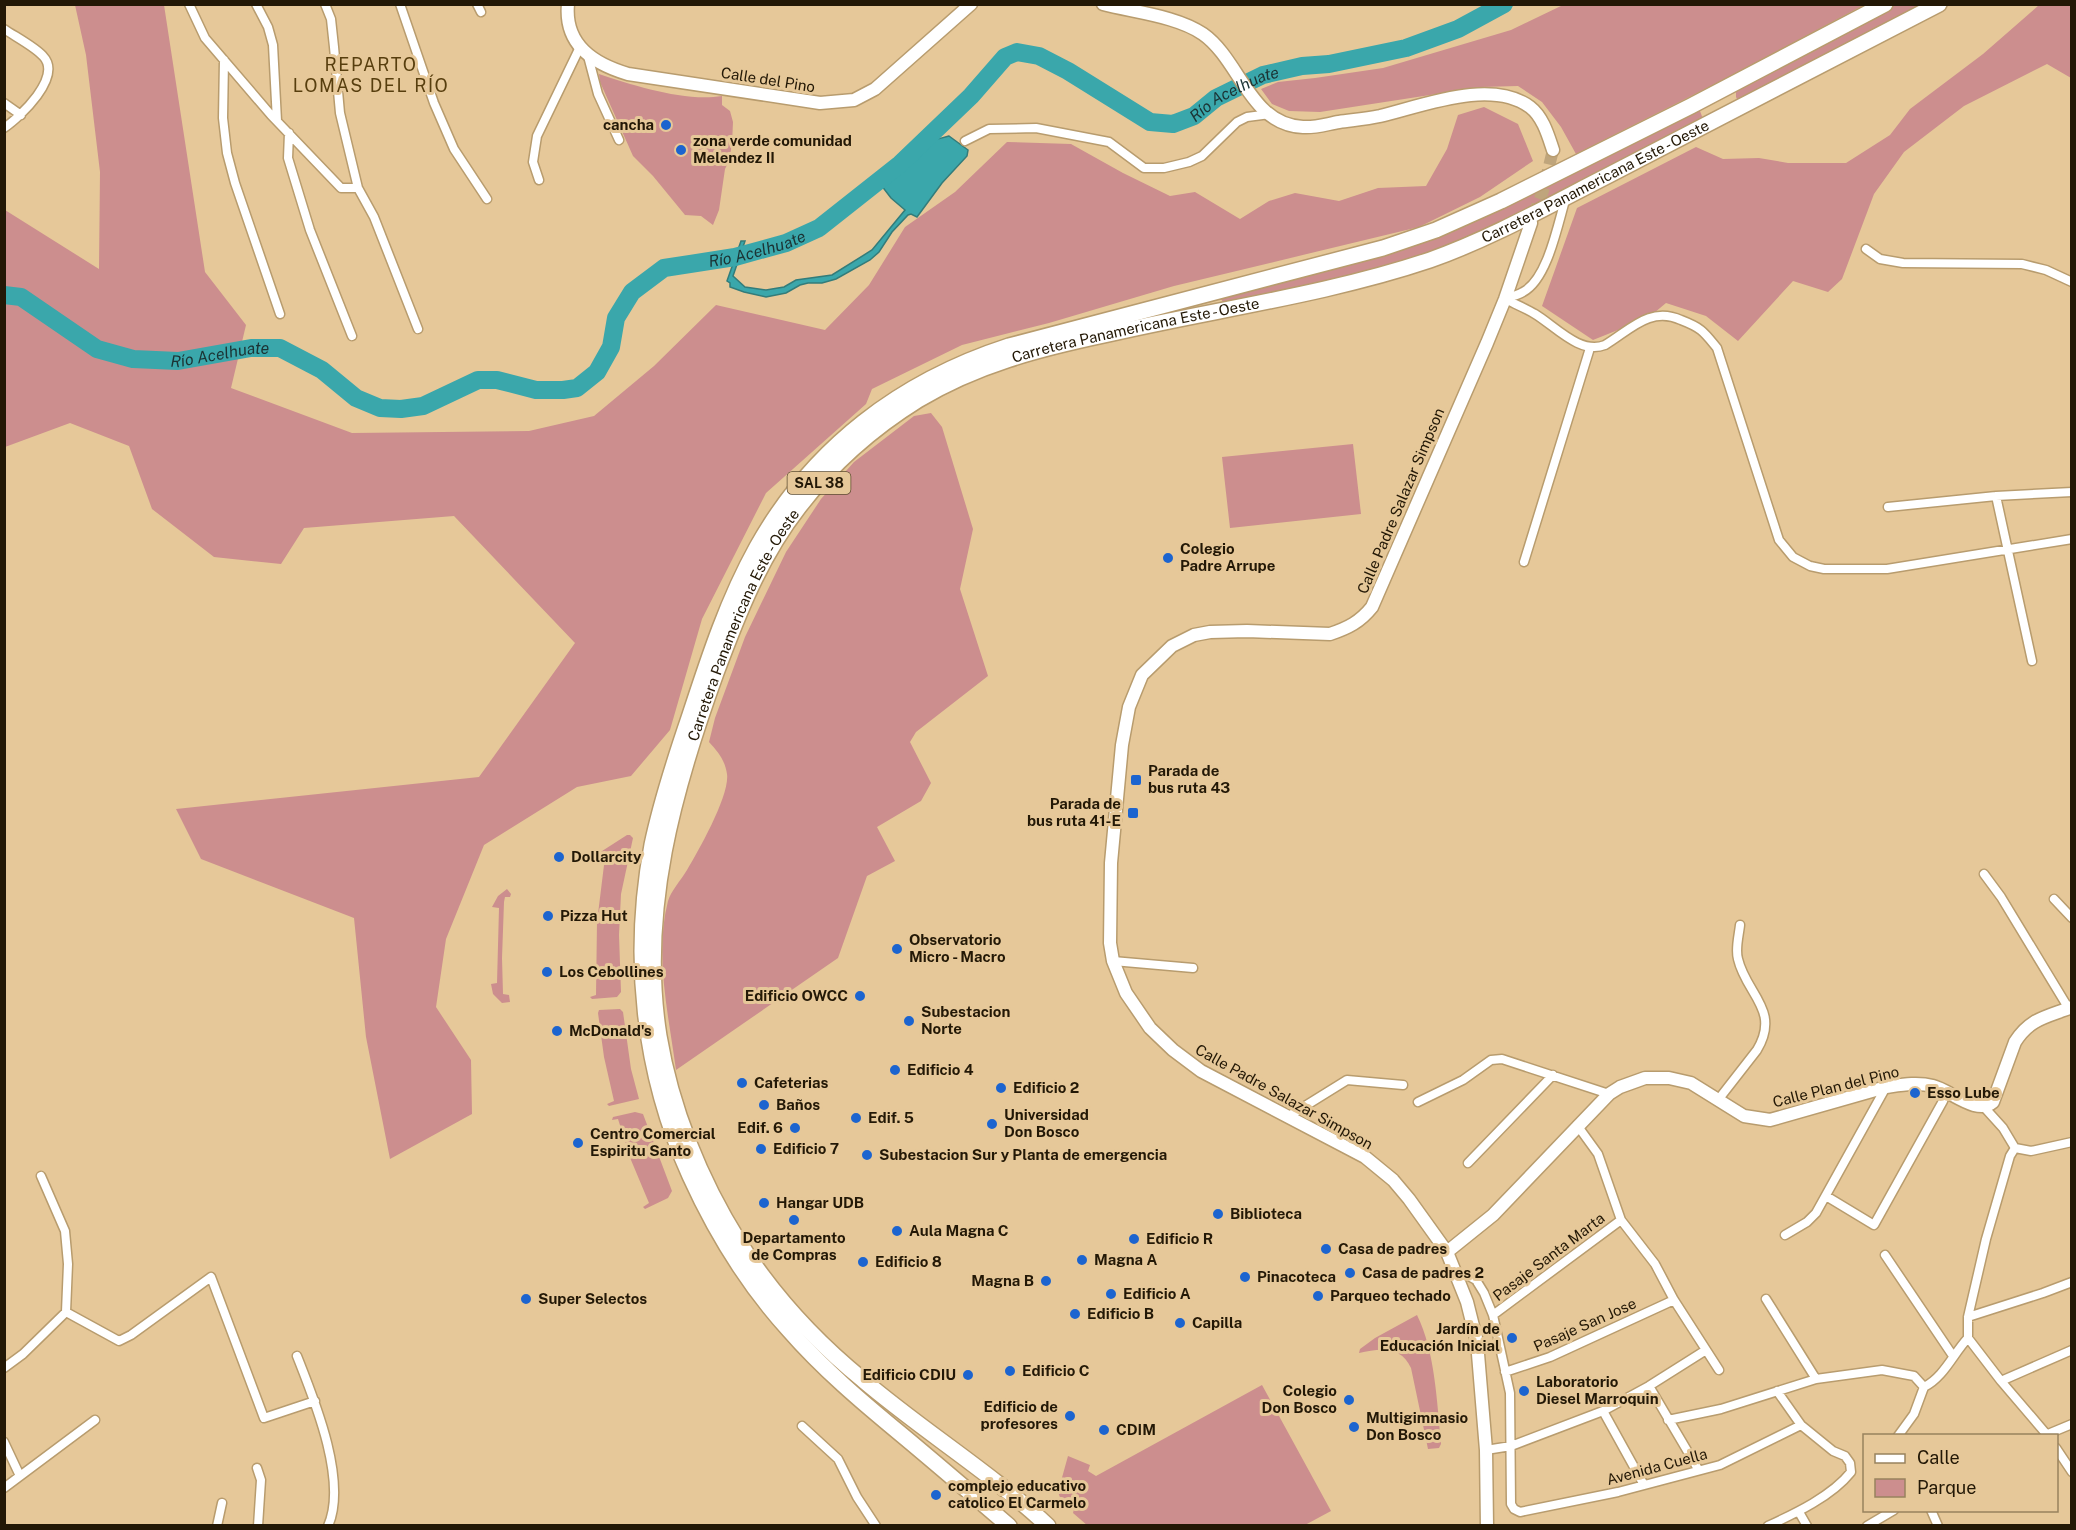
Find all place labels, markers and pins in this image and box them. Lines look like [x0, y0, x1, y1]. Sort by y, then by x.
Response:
place label: cancha [603, 116, 654, 133]
marker: cancha [659, 118, 673, 132]
place label: zona verde comunidad Melendez II [693, 132, 852, 166]
marker: zona verde comunidad Melendez II [674, 143, 688, 157]
place label: Colegio Padre Arrupe [1180, 540, 1275, 574]
marker: Colegio Padre Arrupe [1161, 551, 1175, 565]
place label: Parada de bus ruta 43 [1148, 762, 1230, 796]
marker: Parada de bus ruta 43 [1129, 773, 1143, 787]
place label: Parada de bus ruta 41-E [1027, 795, 1121, 829]
marker: Parada de bus ruta 41-E [1126, 806, 1140, 820]
place label: Dollarcity [571, 848, 642, 865]
marker: Dollarcity [552, 850, 566, 864]
place label: Pizza Hut [560, 907, 628, 924]
marker: Pizza Hut [541, 909, 555, 923]
place label: Observatorio Micro - Macro [909, 931, 1006, 965]
marker: Observatorio Micro - Macro [890, 942, 904, 956]
place label: Los Cebollines [559, 963, 664, 980]
marker: Los Cebollines [540, 965, 554, 979]
place label: Edificio OWCC [745, 987, 848, 1004]
marker: Edificio OWCC [853, 989, 867, 1003]
place label: Subestacion Norte [921, 1003, 1010, 1037]
marker: Subestacion Norte [902, 1014, 916, 1028]
place label: McDonald's [569, 1022, 652, 1039]
marker: McDonald's [550, 1024, 564, 1038]
place label: Edificio 4 [907, 1061, 974, 1078]
marker: Edificio 4 [888, 1063, 902, 1077]
place label: Cafeterias [754, 1074, 828, 1091]
marker: Cafeterias [735, 1076, 749, 1090]
place label: Edificio 2 [1013, 1079, 1079, 1096]
marker: Edificio 2 [994, 1081, 1008, 1095]
place label: Esso Lube [1927, 1084, 2000, 1101]
marker: Esso Lube [1908, 1086, 1922, 1100]
place label: Baños [776, 1096, 820, 1113]
marker: Baños [757, 1098, 771, 1112]
place label: Universidad Don Bosco [1004, 1106, 1089, 1140]
place label: Edif. 5 [868, 1109, 914, 1126]
marker: Edif. 5 [849, 1111, 863, 1125]
marker: Universidad Don Bosco [985, 1117, 999, 1131]
place label: Edif. 6 [737, 1119, 783, 1136]
marker: Edif. 6 [788, 1121, 802, 1135]
place label: Centro Comercial Espiritu Santo [590, 1125, 716, 1159]
marker: Centro Comercial Espiritu Santo [571, 1136, 585, 1150]
place label: Edificio 7 [773, 1140, 839, 1157]
marker: Edificio 7 [754, 1142, 768, 1156]
place label: Subestacion Sur y Planta de emergencia [879, 1146, 1167, 1163]
marker: Subestacion Sur y Planta de emergencia [860, 1148, 874, 1162]
place label: Hangar UDB [776, 1194, 864, 1211]
marker: Hangar UDB [757, 1196, 771, 1210]
place label: Biblioteca [1230, 1205, 1302, 1222]
marker: Biblioteca [1211, 1207, 1225, 1221]
marker: Departamento de Compras [787, 1213, 801, 1227]
place label: Aula Magna C [909, 1222, 1009, 1239]
marker: Aula Magna C [890, 1224, 904, 1238]
place label: Departamento de Compras [742, 1229, 846, 1263]
place label: Edificio R [1146, 1230, 1213, 1247]
marker: Edificio R [1127, 1232, 1141, 1246]
place label: Casa de padres [1338, 1240, 1447, 1257]
marker: Casa de padres [1319, 1242, 1333, 1256]
place label: Magna A [1094, 1251, 1157, 1268]
place label: Edificio 8 [875, 1253, 942, 1270]
marker: Magna A [1075, 1253, 1089, 1267]
marker: Edificio 8 [856, 1255, 870, 1269]
place label: Casa de padres 2 [1362, 1264, 1484, 1281]
marker: Casa de padres 2 [1343, 1266, 1357, 1280]
place label: Pinacoteca [1257, 1268, 1336, 1285]
marker: Pinacoteca [1238, 1270, 1252, 1284]
place label: Magna B [971, 1272, 1034, 1289]
marker: Magna B [1039, 1274, 1053, 1288]
place label: Edificio A [1123, 1285, 1191, 1302]
marker: Edificio A [1104, 1287, 1118, 1301]
place label: Parqueo techado [1330, 1287, 1451, 1304]
marker: Parqueo techado [1311, 1289, 1325, 1303]
place label: Super Selectos [538, 1290, 647, 1307]
marker: Super Selectos [519, 1292, 533, 1306]
place label: Edificio B [1087, 1305, 1154, 1322]
marker: Edificio B [1068, 1307, 1082, 1321]
place label: Capilla [1192, 1314, 1242, 1331]
marker: Capilla [1173, 1316, 1187, 1330]
place label: Jardín de Educación Inicial [1380, 1320, 1500, 1354]
marker: Jardín de Educación Inicial [1505, 1331, 1519, 1345]
place label: Edificio C [1022, 1362, 1090, 1379]
marker: Edificio C [1003, 1364, 1017, 1378]
place label: Edificio CDIU [862, 1366, 956, 1383]
marker: Edificio CDIU [961, 1368, 975, 1382]
place label: Laboratorio Diesel Marroquin [1536, 1373, 1659, 1407]
place label: Colegio Don Bosco [1262, 1382, 1337, 1416]
marker: Laboratorio Diesel Marroquin [1517, 1384, 1531, 1398]
marker: Colegio Don Bosco [1342, 1393, 1356, 1407]
place label: Edificio de profesores [981, 1398, 1058, 1432]
marker: Edificio de profesores [1063, 1409, 1077, 1423]
place label: Multigimnasio Don Bosco [1366, 1409, 1468, 1443]
marker: Multigimnasio Don Bosco [1347, 1420, 1361, 1434]
place label: CDIM [1116, 1421, 1156, 1438]
marker: CDIM [1097, 1423, 1111, 1437]
place label: complejo educativo catolico El Carmelo [948, 1477, 1087, 1511]
marker: complejo educativo catolico El Carmelo [929, 1488, 943, 1502]

